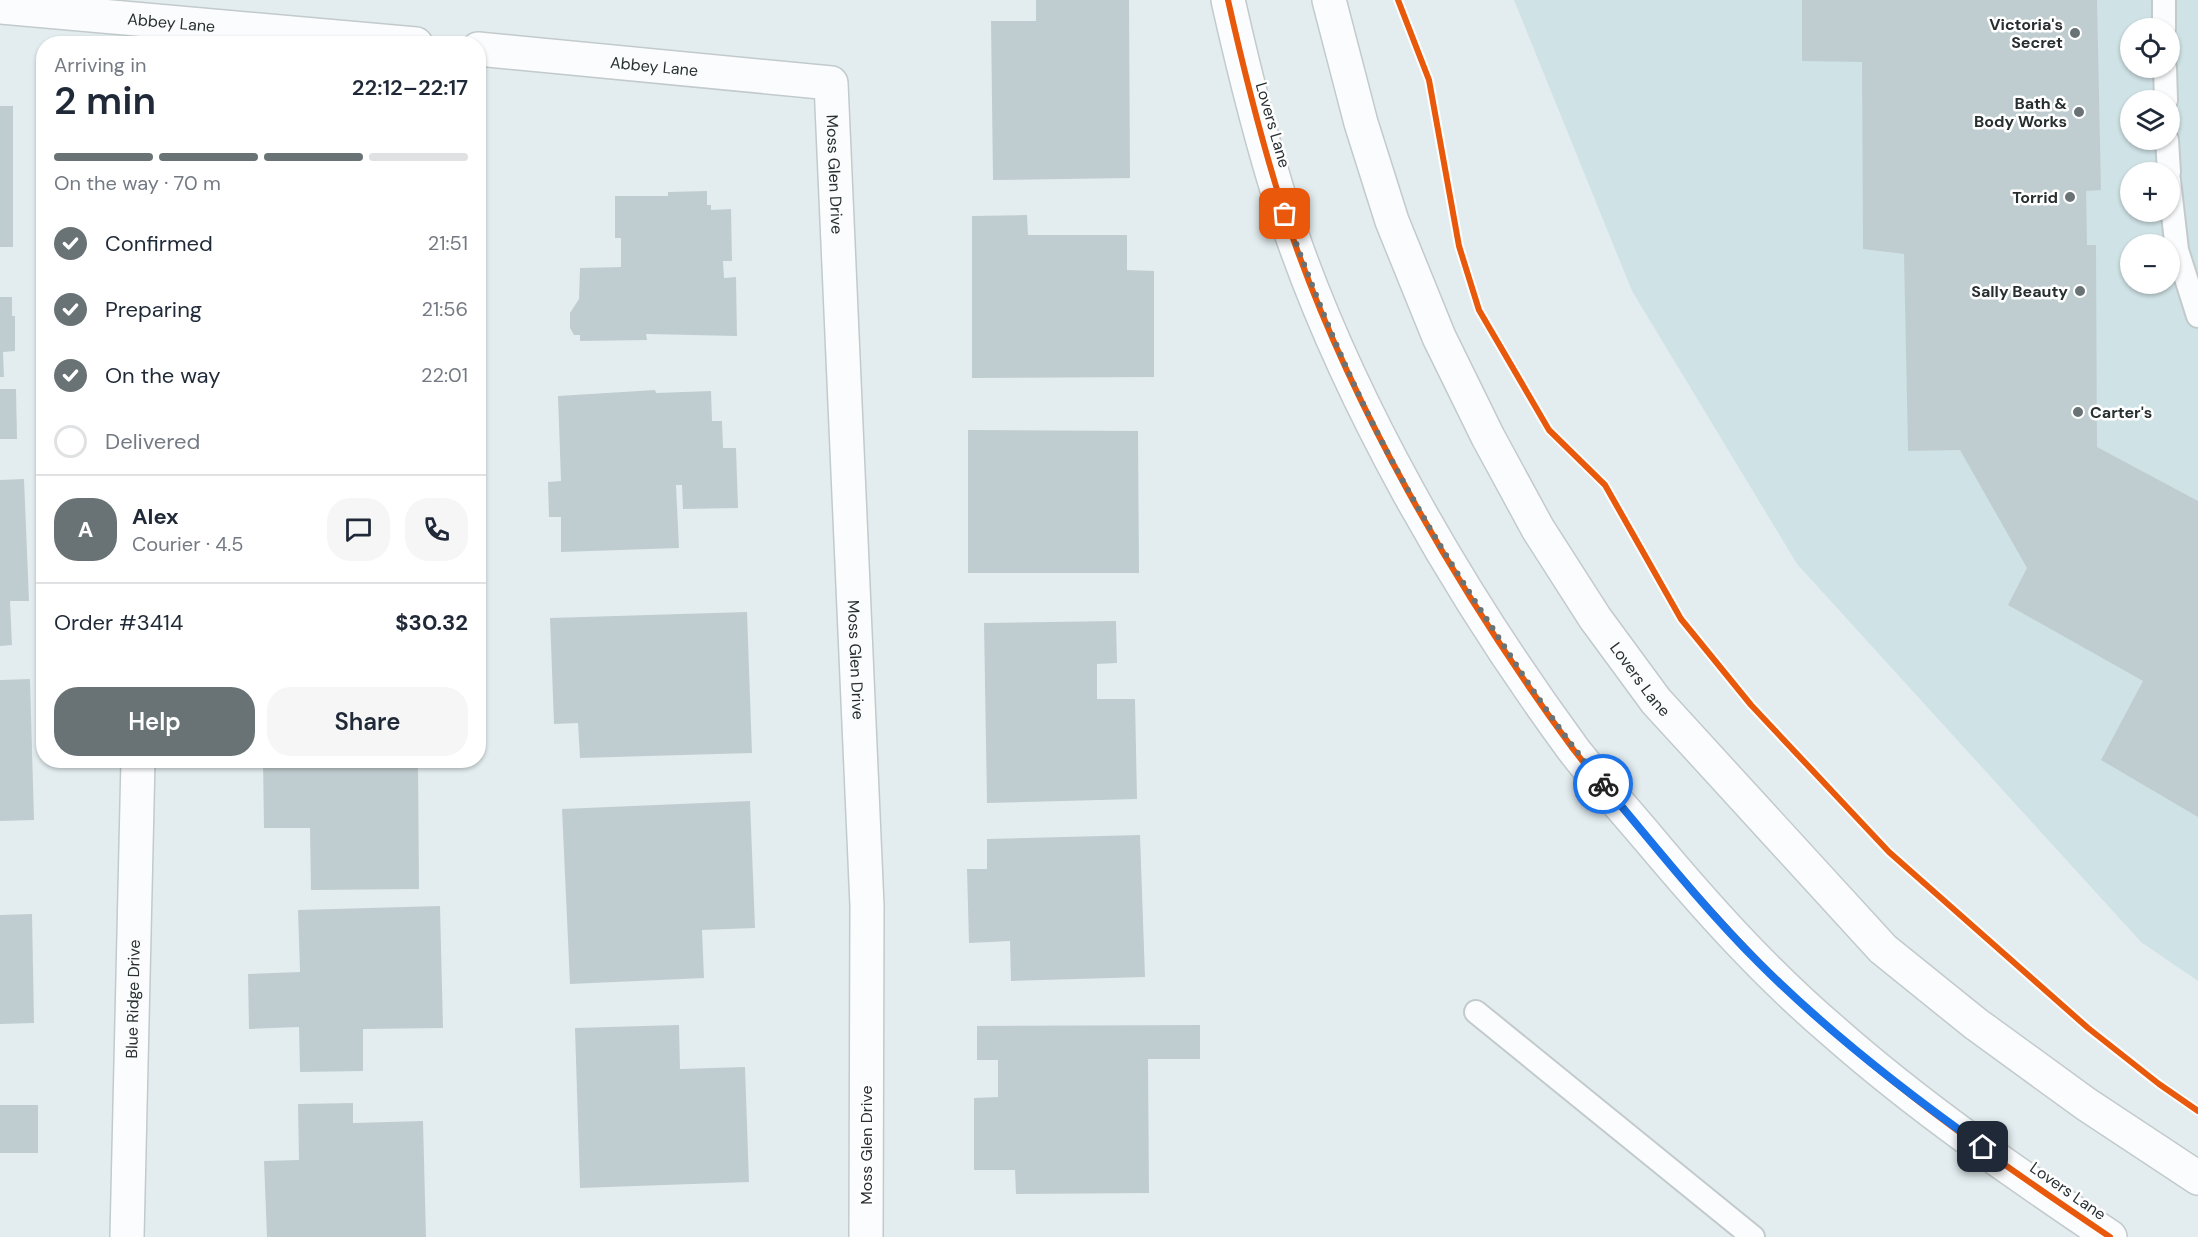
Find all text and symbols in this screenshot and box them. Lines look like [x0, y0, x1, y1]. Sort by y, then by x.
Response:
street label: Abbey Lane [127, 8, 216, 37]
place label: Victoria's Secret [1989, 14, 2063, 53]
map controls [2120, 18, 2180, 294]
button: locate [2120, 18, 2180, 78]
marker: Victoria's Secret [2068, 26, 2082, 40]
street label: Abbey Lane [609, 51, 699, 81]
text: Arriving in [54, 52, 146, 78]
text: 22:12–22:17 [352, 73, 468, 102]
text: 2 min [54, 75, 156, 126]
street label: Lovers Lane [1251, 80, 1295, 170]
button: layers [2120, 90, 2180, 150]
place label: Bath & Body Works [1974, 93, 2067, 132]
marker: Bath & Body Works [2072, 105, 2086, 119]
street label: Moss Glen Drive [822, 114, 848, 234]
button: + [2120, 162, 2180, 222]
text: On the way · 70 m [54, 170, 221, 196]
place label: Torrid [2012, 187, 2058, 208]
pin [1259, 188, 1310, 239]
marker: Torrid [2063, 190, 2077, 204]
icon: bag [1268, 197, 1301, 230]
icon: check [54, 227, 87, 260]
text: Confirmed [105, 229, 213, 258]
text: 21:51 [428, 230, 468, 256]
button: − [2120, 234, 2180, 294]
place label: Sally Beauty [1971, 281, 2068, 302]
marker: Sally Beauty [2073, 284, 2087, 298]
icon: check [54, 293, 87, 326]
text: Preparing [105, 295, 202, 324]
text: 21:56 [421, 296, 468, 322]
icon: check [54, 359, 87, 392]
text: On the way [105, 361, 220, 390]
text: 22:01 [421, 362, 468, 388]
place label: Carter's [2090, 402, 2152, 423]
marker: Carter's [2071, 405, 2085, 419]
text: Delivered [105, 427, 200, 456]
button: chat [327, 498, 390, 561]
button: phone [405, 498, 468, 561]
text: Alex [132, 502, 179, 531]
text: A [78, 515, 93, 544]
text: Courier · 4.5 [132, 531, 244, 557]
street label: Moss Glen Drive [843, 600, 869, 720]
text: Order #3414 [54, 608, 183, 637]
text: $30.32 [395, 608, 468, 637]
street label: Lovers Lane [1606, 638, 1675, 721]
button: Help [54, 687, 255, 756]
button: Share [267, 687, 468, 756]
courier [1573, 754, 1633, 814]
icon: bike [1587, 768, 1620, 801]
street label: Blue Ridge Drive [121, 939, 144, 1059]
street label: Moss Glen Drive [856, 1085, 877, 1205]
pin [1957, 1121, 2008, 1172]
icon: home [1966, 1130, 1999, 1163]
street label: Lovers Lane [2026, 1157, 2110, 1225]

